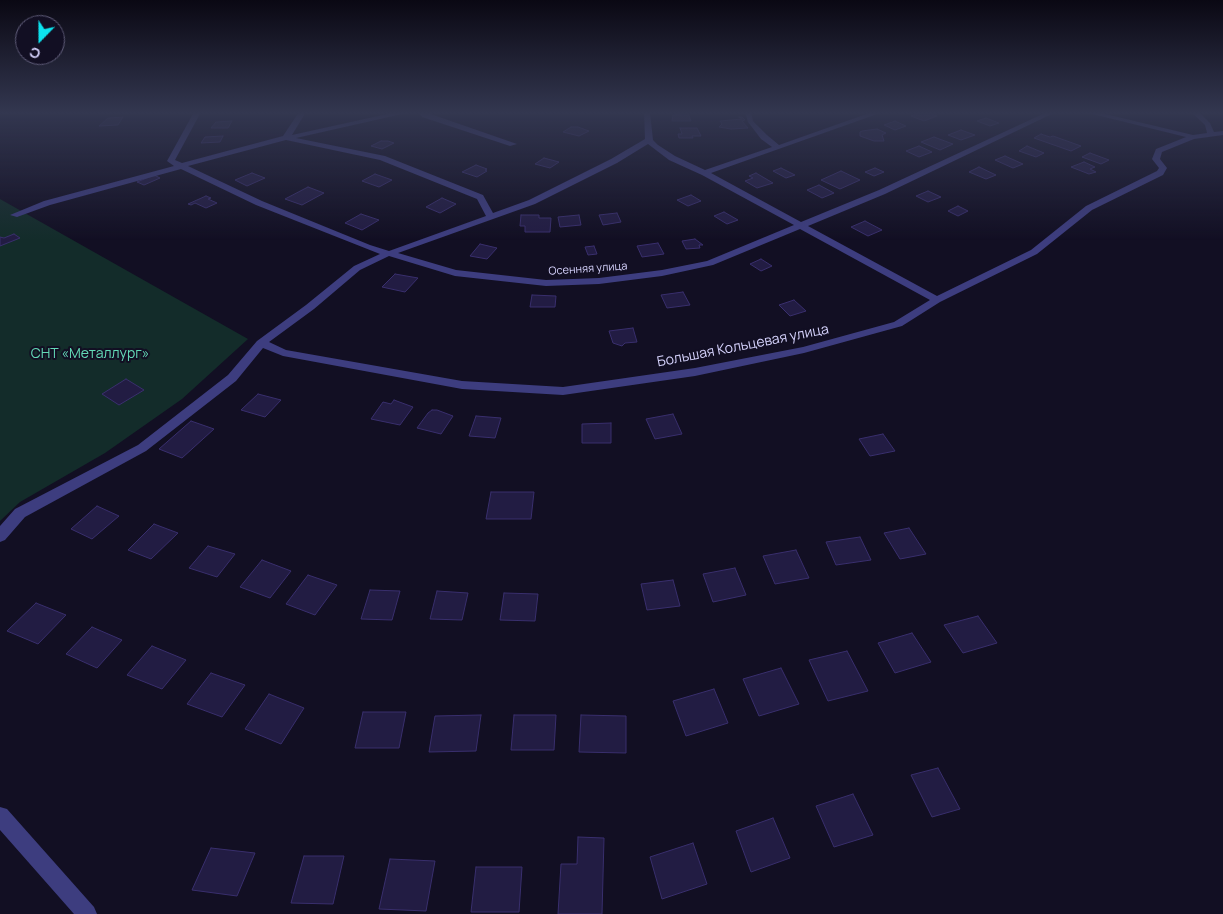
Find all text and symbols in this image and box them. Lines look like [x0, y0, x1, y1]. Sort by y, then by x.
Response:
north arrow [15, 15, 65, 65]
text: С [26, 43, 43, 64]
street label: Осенняя улица [548, 260, 628, 278]
street label: Большая Кольцевая улица [656, 321, 830, 371]
park label: СНТ «Металлург» [31, 346, 149, 362]

